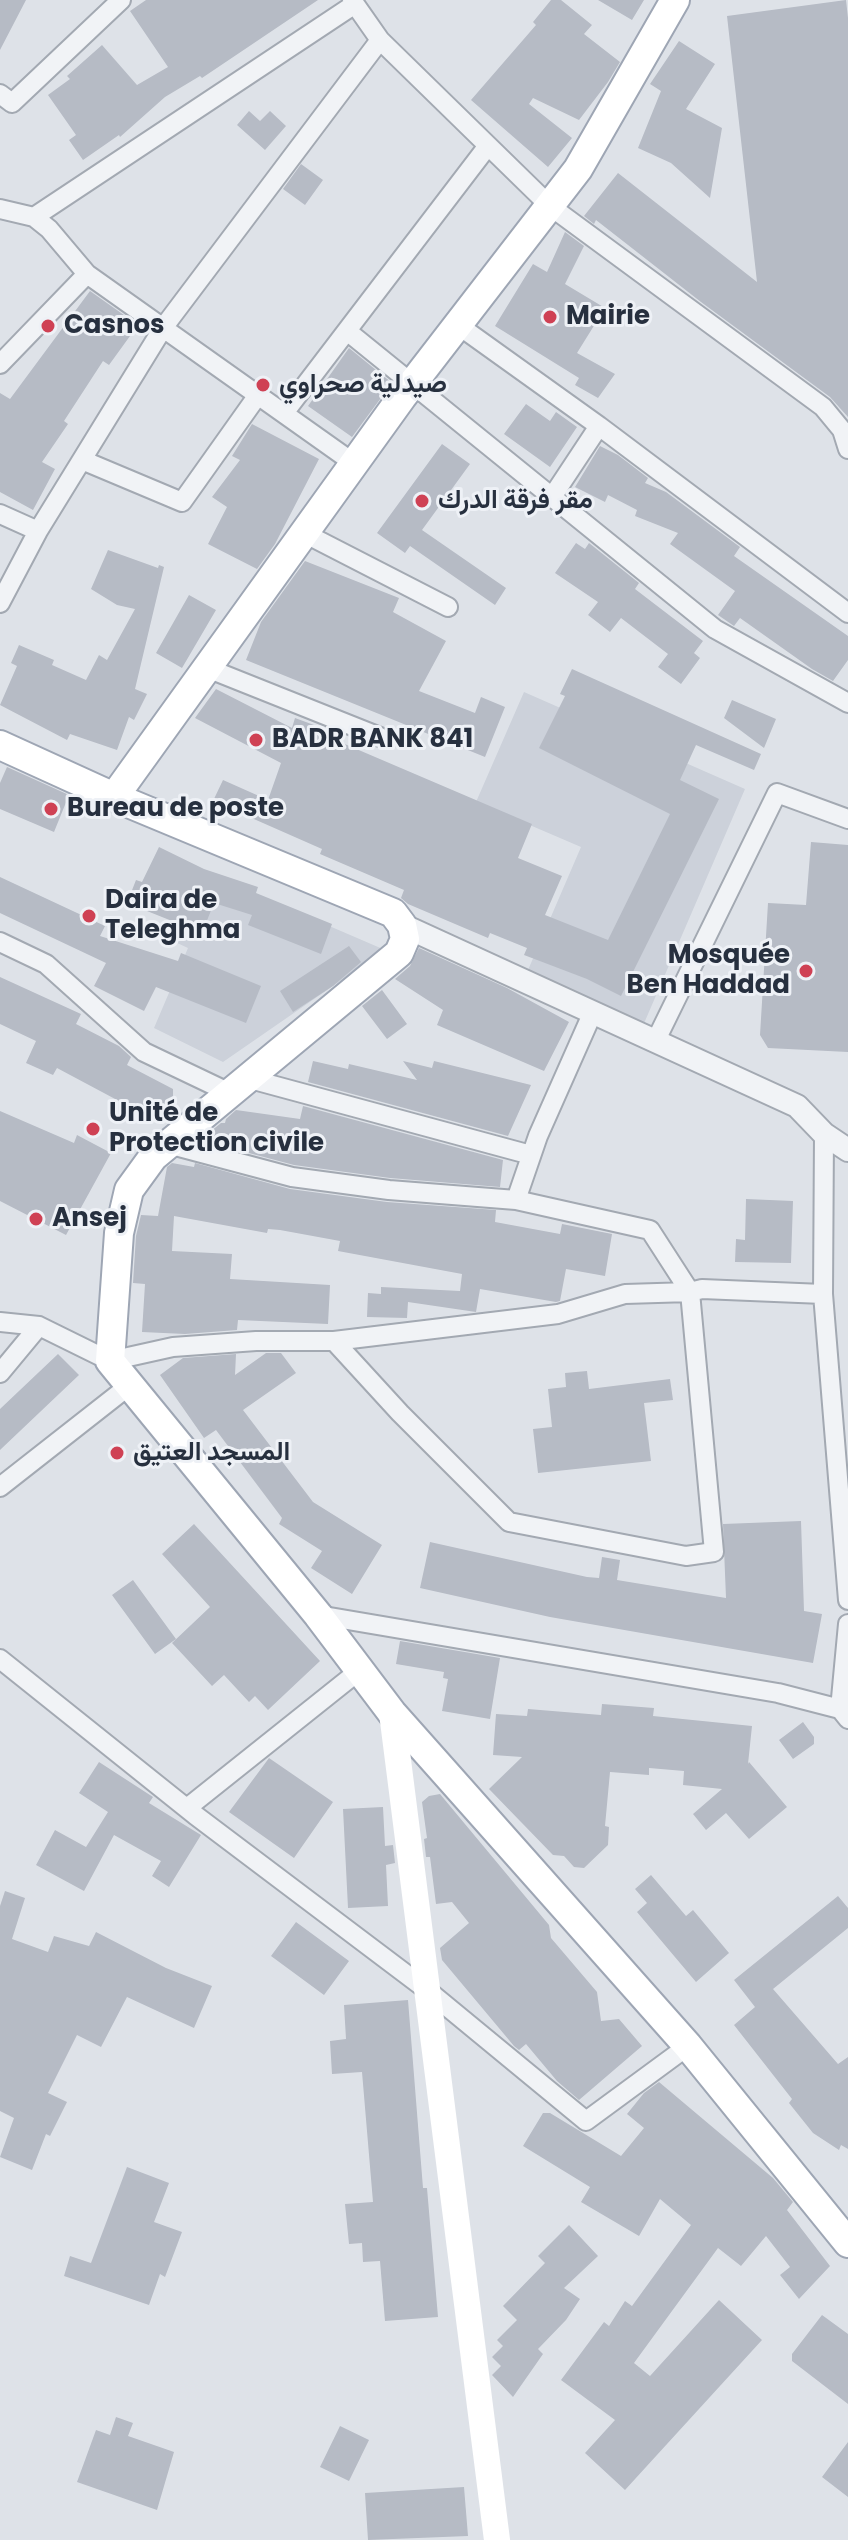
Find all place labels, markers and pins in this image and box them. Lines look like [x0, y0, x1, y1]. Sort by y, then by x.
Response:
place label: Mairie [566, 301, 650, 333]
marker: Mairie [541, 308, 559, 326]
place label: Casnos [64, 310, 165, 342]
marker: Casnos [39, 317, 57, 335]
place label: صيدلية صحراوي [279, 369, 447, 401]
marker: صيدلية صحراوي [254, 376, 272, 394]
place label: مقر فرقة الدرك [438, 485, 593, 517]
marker: مقر فرقة الدرك [413, 492, 431, 510]
place label: BADR BANK 841 [272, 724, 473, 756]
marker: BADR BANK 841 [247, 731, 265, 749]
place label: Bureau de poste [67, 793, 284, 825]
marker: Bureau de poste [42, 800, 60, 818]
place label: Daira de Teleghma [105, 885, 240, 946]
marker: Daira de Teleghma [80, 907, 98, 925]
place label: Mosquée Ben Haddad [627, 940, 790, 1002]
marker: Mosquée Ben Haddad [797, 962, 815, 980]
place label: Unité de Protection civile [109, 1098, 324, 1160]
marker: Unité de Protection civile [84, 1120, 102, 1138]
place label: Ansej [52, 1203, 127, 1235]
marker: Ansej [27, 1210, 45, 1228]
place label: المسجد العتيق [133, 1437, 290, 1469]
marker: المسجد العتيق [108, 1444, 126, 1462]

